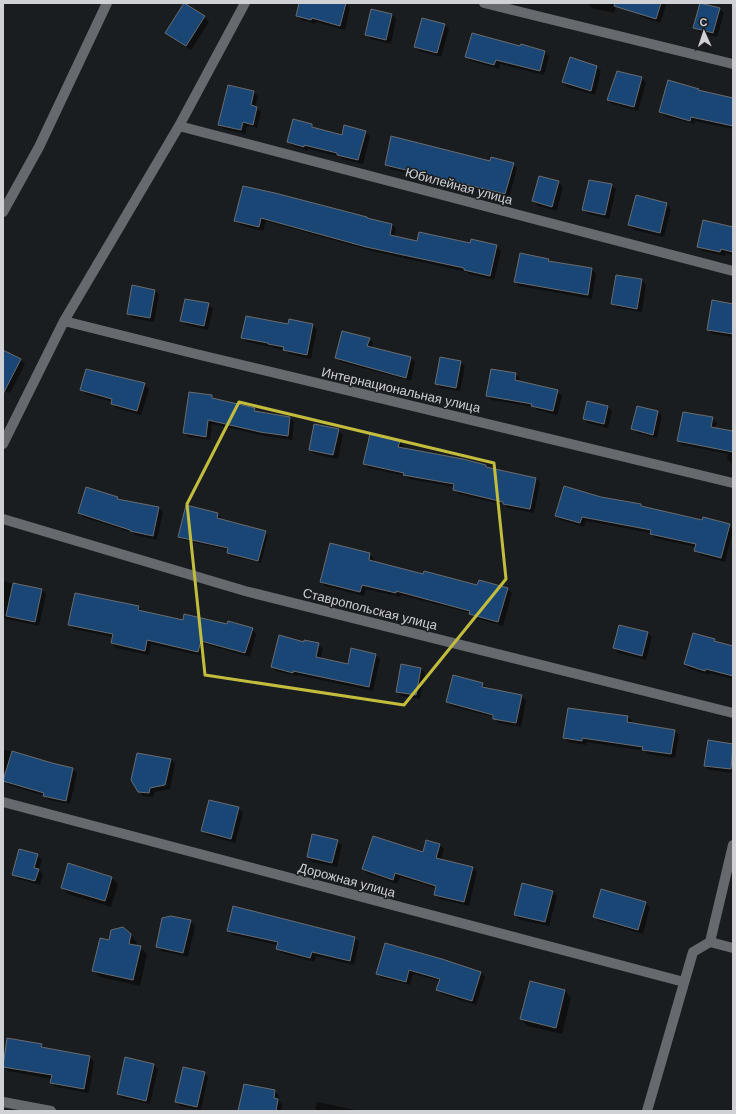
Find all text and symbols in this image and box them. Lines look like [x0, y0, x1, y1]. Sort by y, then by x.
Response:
north arrow [684, 12, 724, 52]
text: С [699, 15, 708, 29]
street label: Юбилейная улица [403, 163, 515, 209]
street label: Интернациональная улица [320, 363, 483, 417]
street label: Ставропольская улица [301, 584, 440, 634]
street label: Дорожная улица [297, 859, 398, 901]

